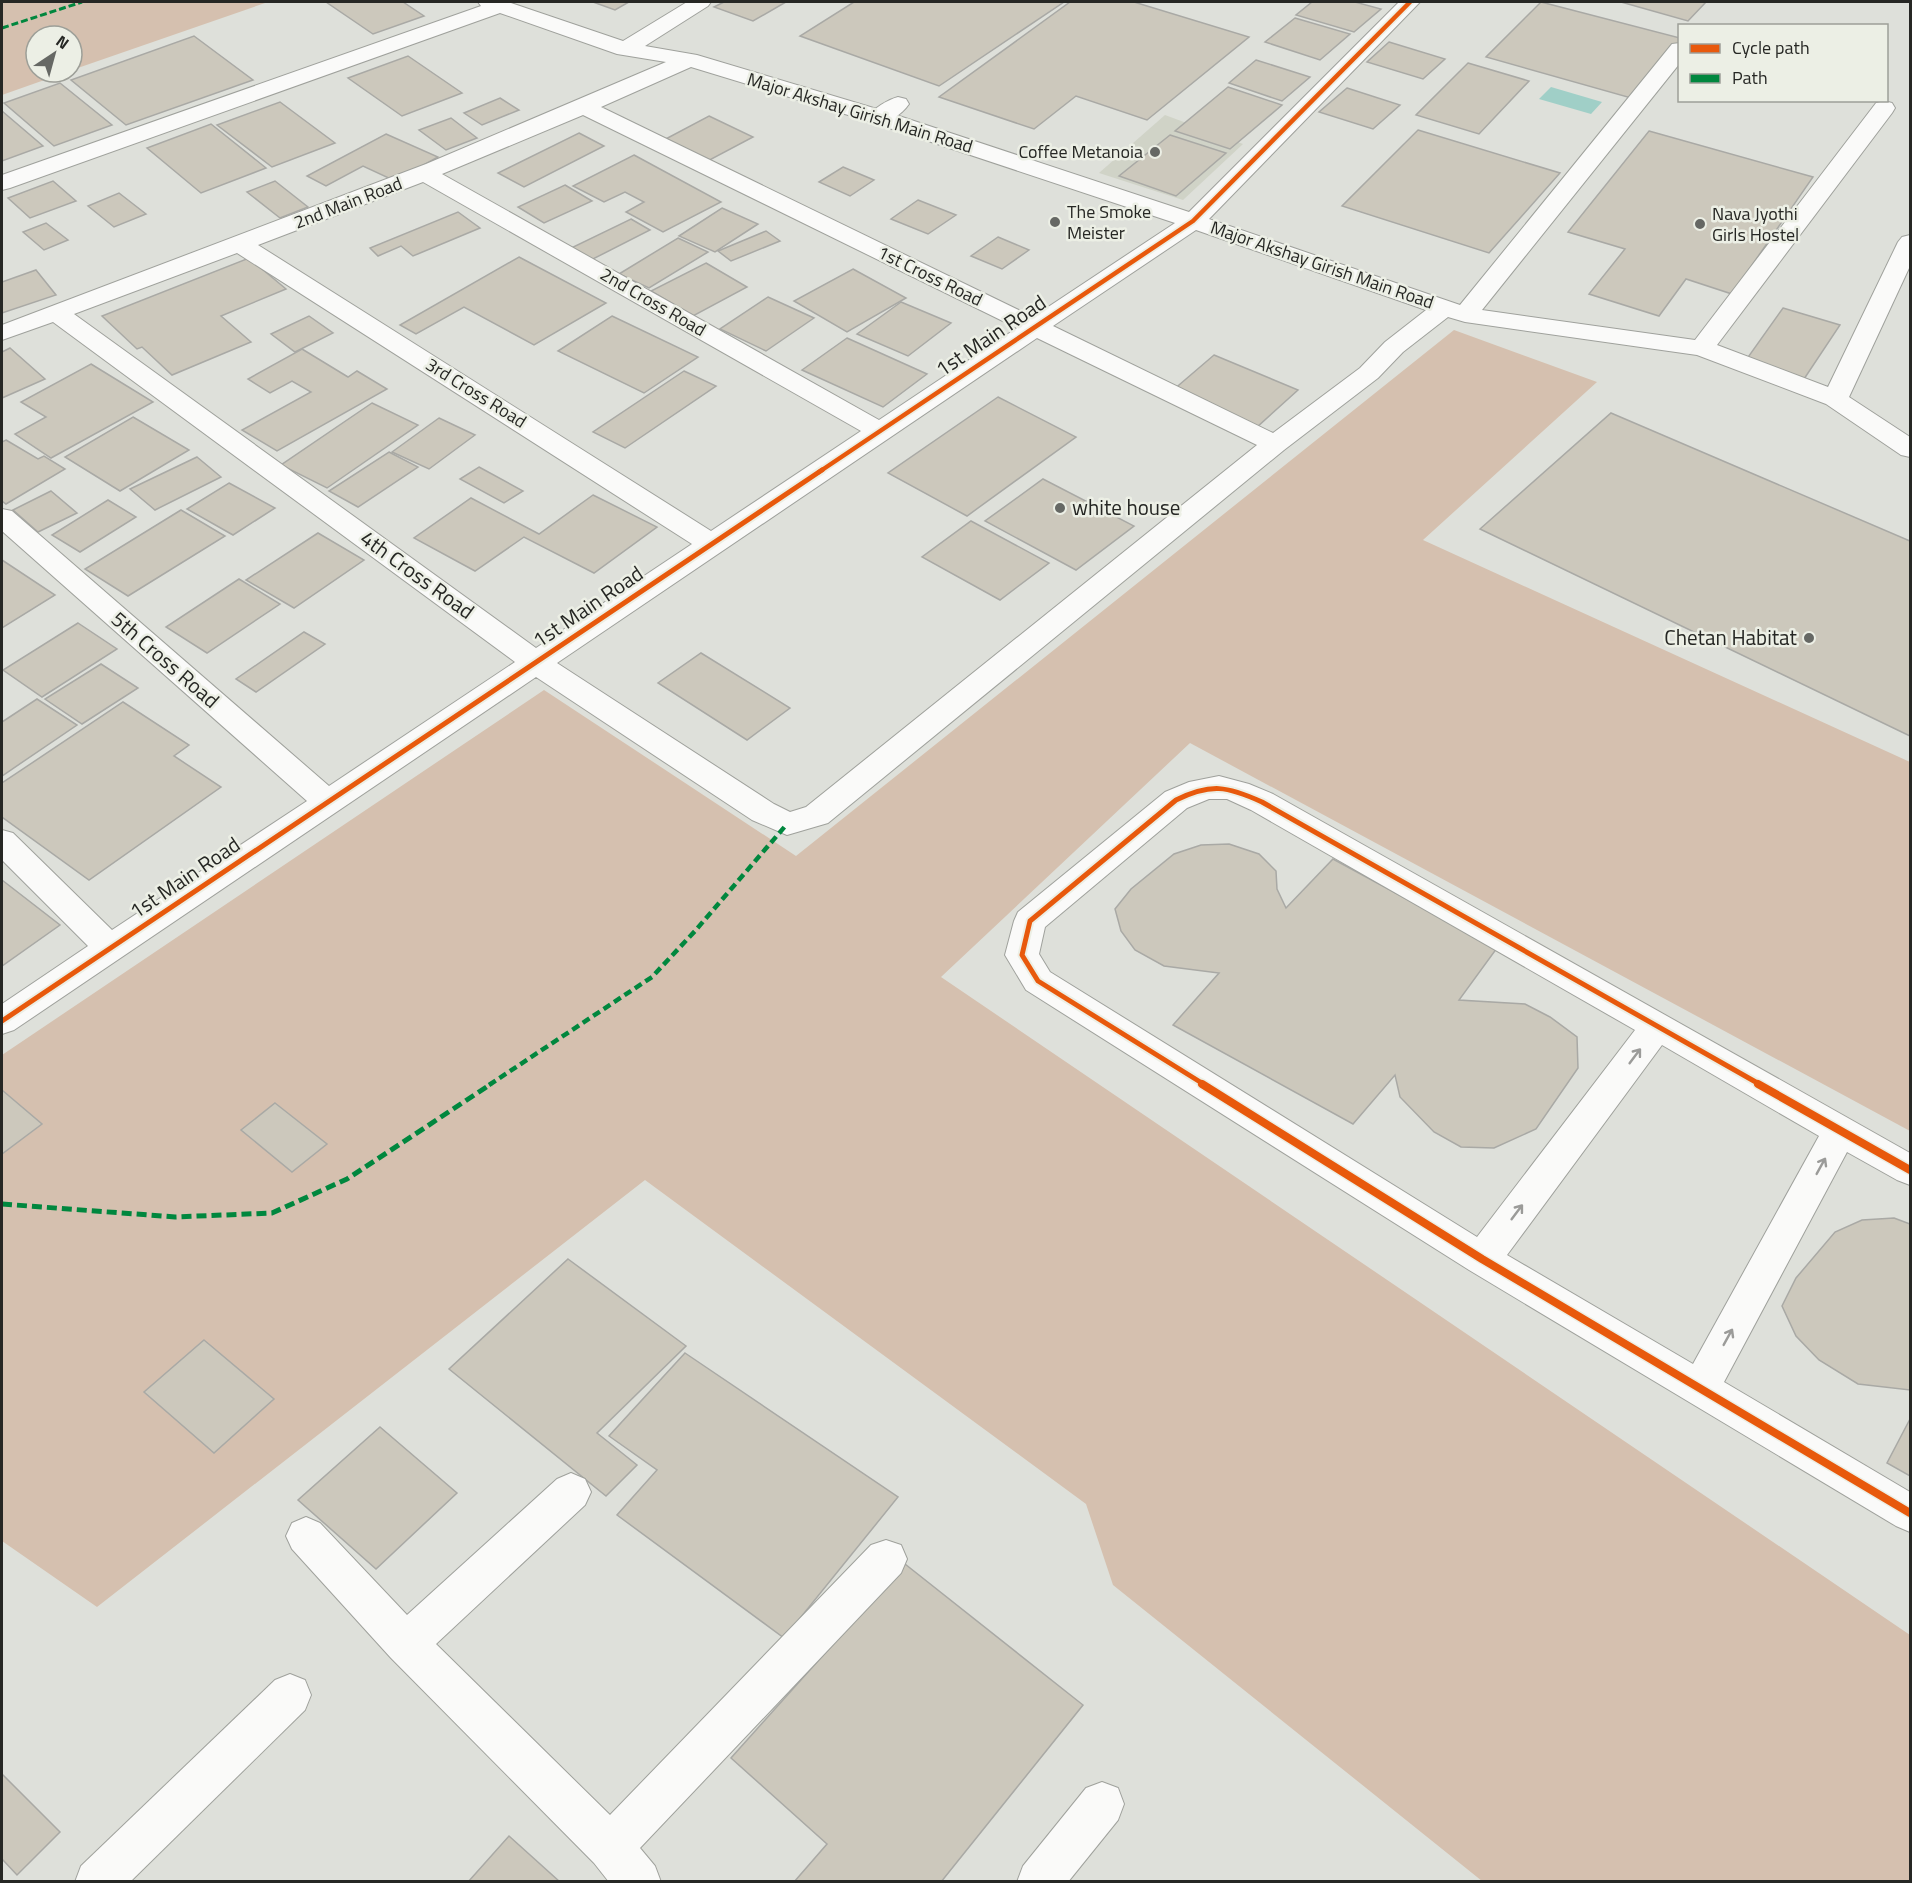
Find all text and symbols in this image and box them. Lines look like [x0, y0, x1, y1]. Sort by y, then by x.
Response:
north arrow [24, 24, 84, 84]
legend [1678, 24, 1888, 102]
text: N [51, 29, 74, 55]
text: Cycle path [1732, 34, 1810, 61]
text: Path [1732, 64, 1768, 91]
street label: Major Akshay Girish Main Road [744, 65, 976, 160]
place label: Coffee Metanoia [1018, 138, 1143, 165]
marker: Coffee Metanoia [1148, 145, 1162, 159]
street label: 2nd Main Road [290, 170, 406, 236]
place label: The Smoke Meister [1067, 198, 1151, 246]
place label: Nava Jyothi Girls Hostel [1712, 200, 1799, 248]
street label: Major Akshay Girish Main Road [1207, 214, 1437, 315]
marker: The Smoke Meister [1048, 215, 1062, 229]
marker: Nava Jyothi Girls Hostel [1693, 217, 1707, 231]
street label: 1st Cross Road [873, 239, 987, 313]
street label: 2nd Cross Road [595, 260, 711, 343]
street label: 1st Main Road [929, 286, 1052, 384]
street label: 3rd Cross Road [421, 351, 532, 434]
place label: white house [1072, 491, 1180, 523]
marker: white house [1053, 501, 1067, 515]
street label: 4th Cross Road [354, 522, 481, 627]
street label: 1st Main Road [526, 557, 649, 655]
street label: 5th Cross Road [105, 603, 227, 715]
place label: Chetan Habitat [1664, 621, 1798, 653]
marker: Chetan Habitat [1802, 631, 1816, 645]
street label: 1st Main Road [123, 828, 246, 926]
one-way arrow [1628, 1048, 1641, 1064]
one-way arrow [1815, 1158, 1827, 1175]
one-way arrow [1511, 1204, 1524, 1220]
one-way arrow [1723, 1329, 1734, 1347]

